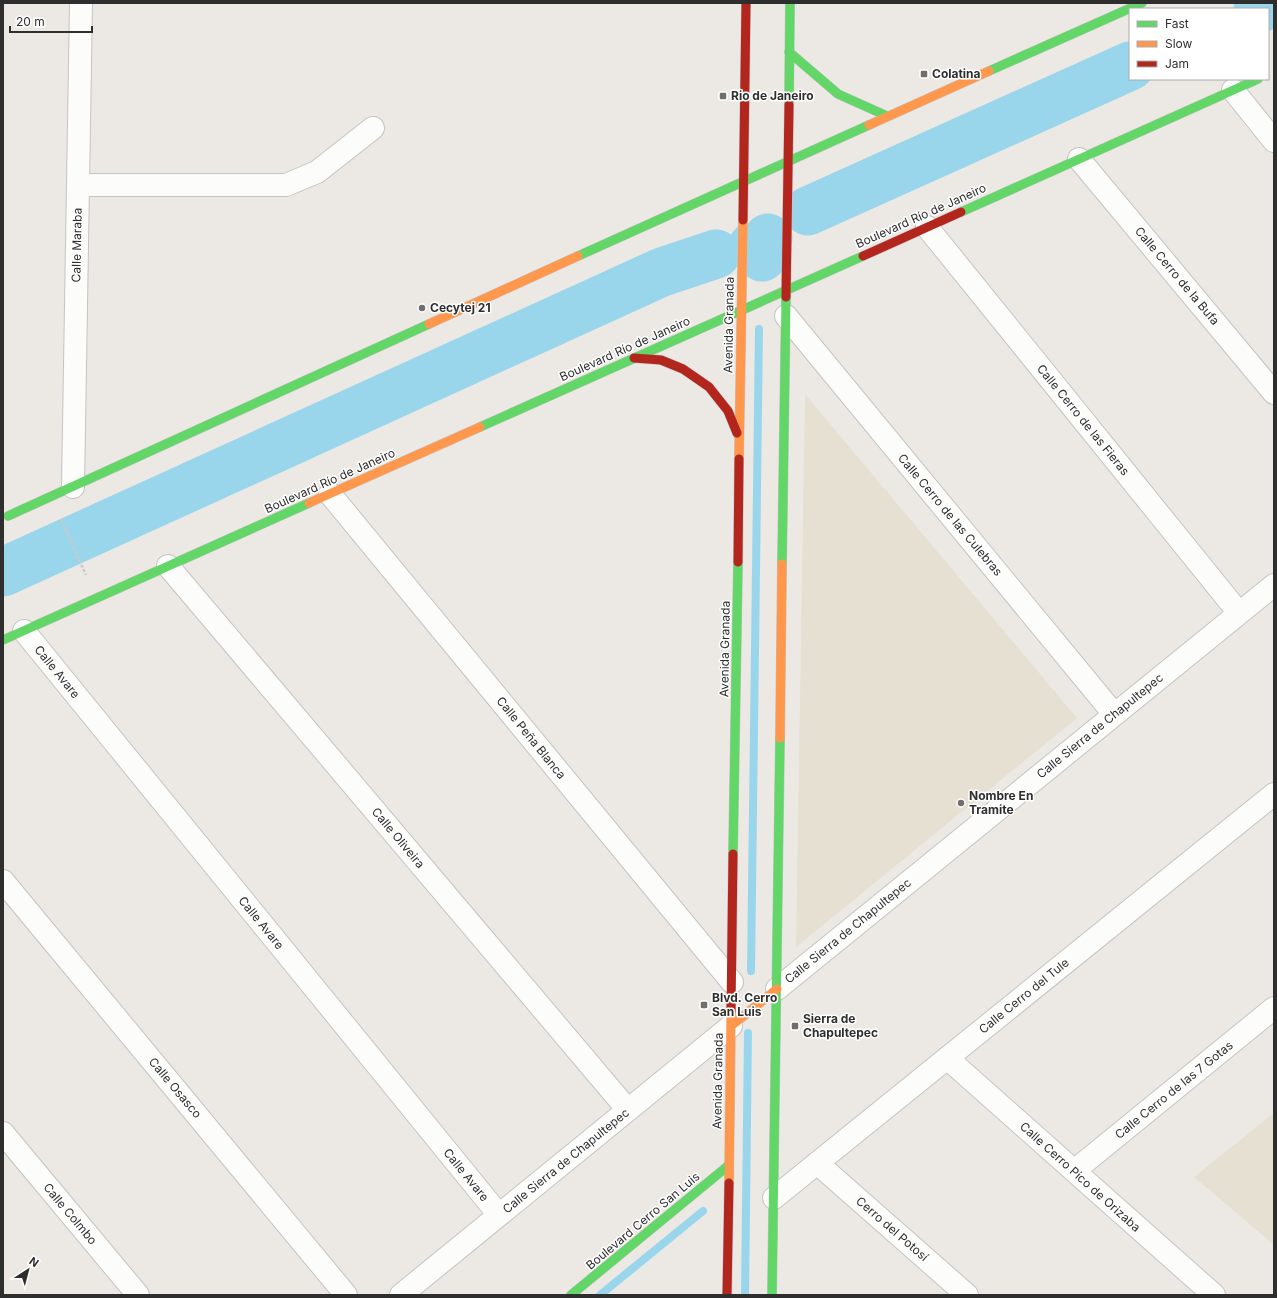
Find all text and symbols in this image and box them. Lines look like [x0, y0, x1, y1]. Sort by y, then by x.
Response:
scale bar [10, 8, 92, 34]
legend [1129, 8, 1269, 80]
text: 20 m [16, 14, 45, 29]
text: Fast [1165, 16, 1189, 31]
text: Slow [1165, 36, 1193, 51]
text: Jam [1165, 56, 1189, 71]
place label: Colatina [932, 66, 981, 81]
marker: Colatina [919, 69, 929, 79]
place label: Rio de Janeiro [731, 88, 814, 103]
marker: Rio de Janeiro [718, 91, 728, 101]
street label: Boulevard Río de Janeiro [853, 180, 988, 251]
street label: Calle Maraba [68, 207, 85, 282]
street label: Calle Cerro de la Bufa [1132, 223, 1223, 328]
street label: Avenida Granada [720, 277, 737, 373]
place label: Cecytej 21 [430, 300, 491, 315]
marker: Cecytej 21 [417, 303, 427, 313]
street label: Boulevard Río de Janeiro [557, 313, 692, 384]
street label: Calle Cerro de las Fieras [1034, 361, 1133, 478]
street label: Boulevard Río de Janeiro [262, 445, 397, 516]
street label: Calle Cerro de las Culebras [895, 451, 1006, 579]
street label: Avenida Granada [716, 601, 733, 697]
street label: Calle Avare [31, 642, 83, 701]
street label: Calle Sierra de Chapultepec [1033, 670, 1166, 781]
street label: Calle Peña Blanca [494, 693, 569, 782]
place label: Nombre En Tramite [969, 788, 1033, 817]
marker: Nombre En Tramite [956, 798, 966, 808]
street label: Calle Oliveira [369, 804, 428, 871]
street label: Calle Sierra de Chapultepec [781, 875, 914, 986]
street label: Calle Avare [235, 893, 287, 952]
street label: Calle Cerro del Tule [976, 955, 1072, 1037]
place label: Blvd. Cerro San Luis [712, 990, 777, 1019]
marker: Blvd. Cerro San Luis [699, 1000, 709, 1010]
place label: Sierra de Chapultepec [803, 1011, 878, 1040]
marker: Sierra de Chapultepec [790, 1021, 800, 1031]
street label: Avenida Granada [709, 1033, 726, 1129]
street label: Calle Cerro de las 7 Gotas [1112, 1037, 1236, 1142]
street label: Calle Osasco [146, 1054, 205, 1121]
street label: Calle Sierra de Chapultepec [499, 1105, 632, 1216]
street label: Calle Cerro Pico de Orizaba [1017, 1118, 1144, 1235]
street label: Calle Avare [440, 1145, 492, 1204]
street label: Boulevard Cerro San Luis [583, 1169, 703, 1273]
street label: Calle Colmbo [40, 1180, 100, 1247]
street label: Cerro del Potosí [853, 1193, 932, 1264]
north arrow [8, 1250, 48, 1290]
text: N [26, 1254, 41, 1270]

